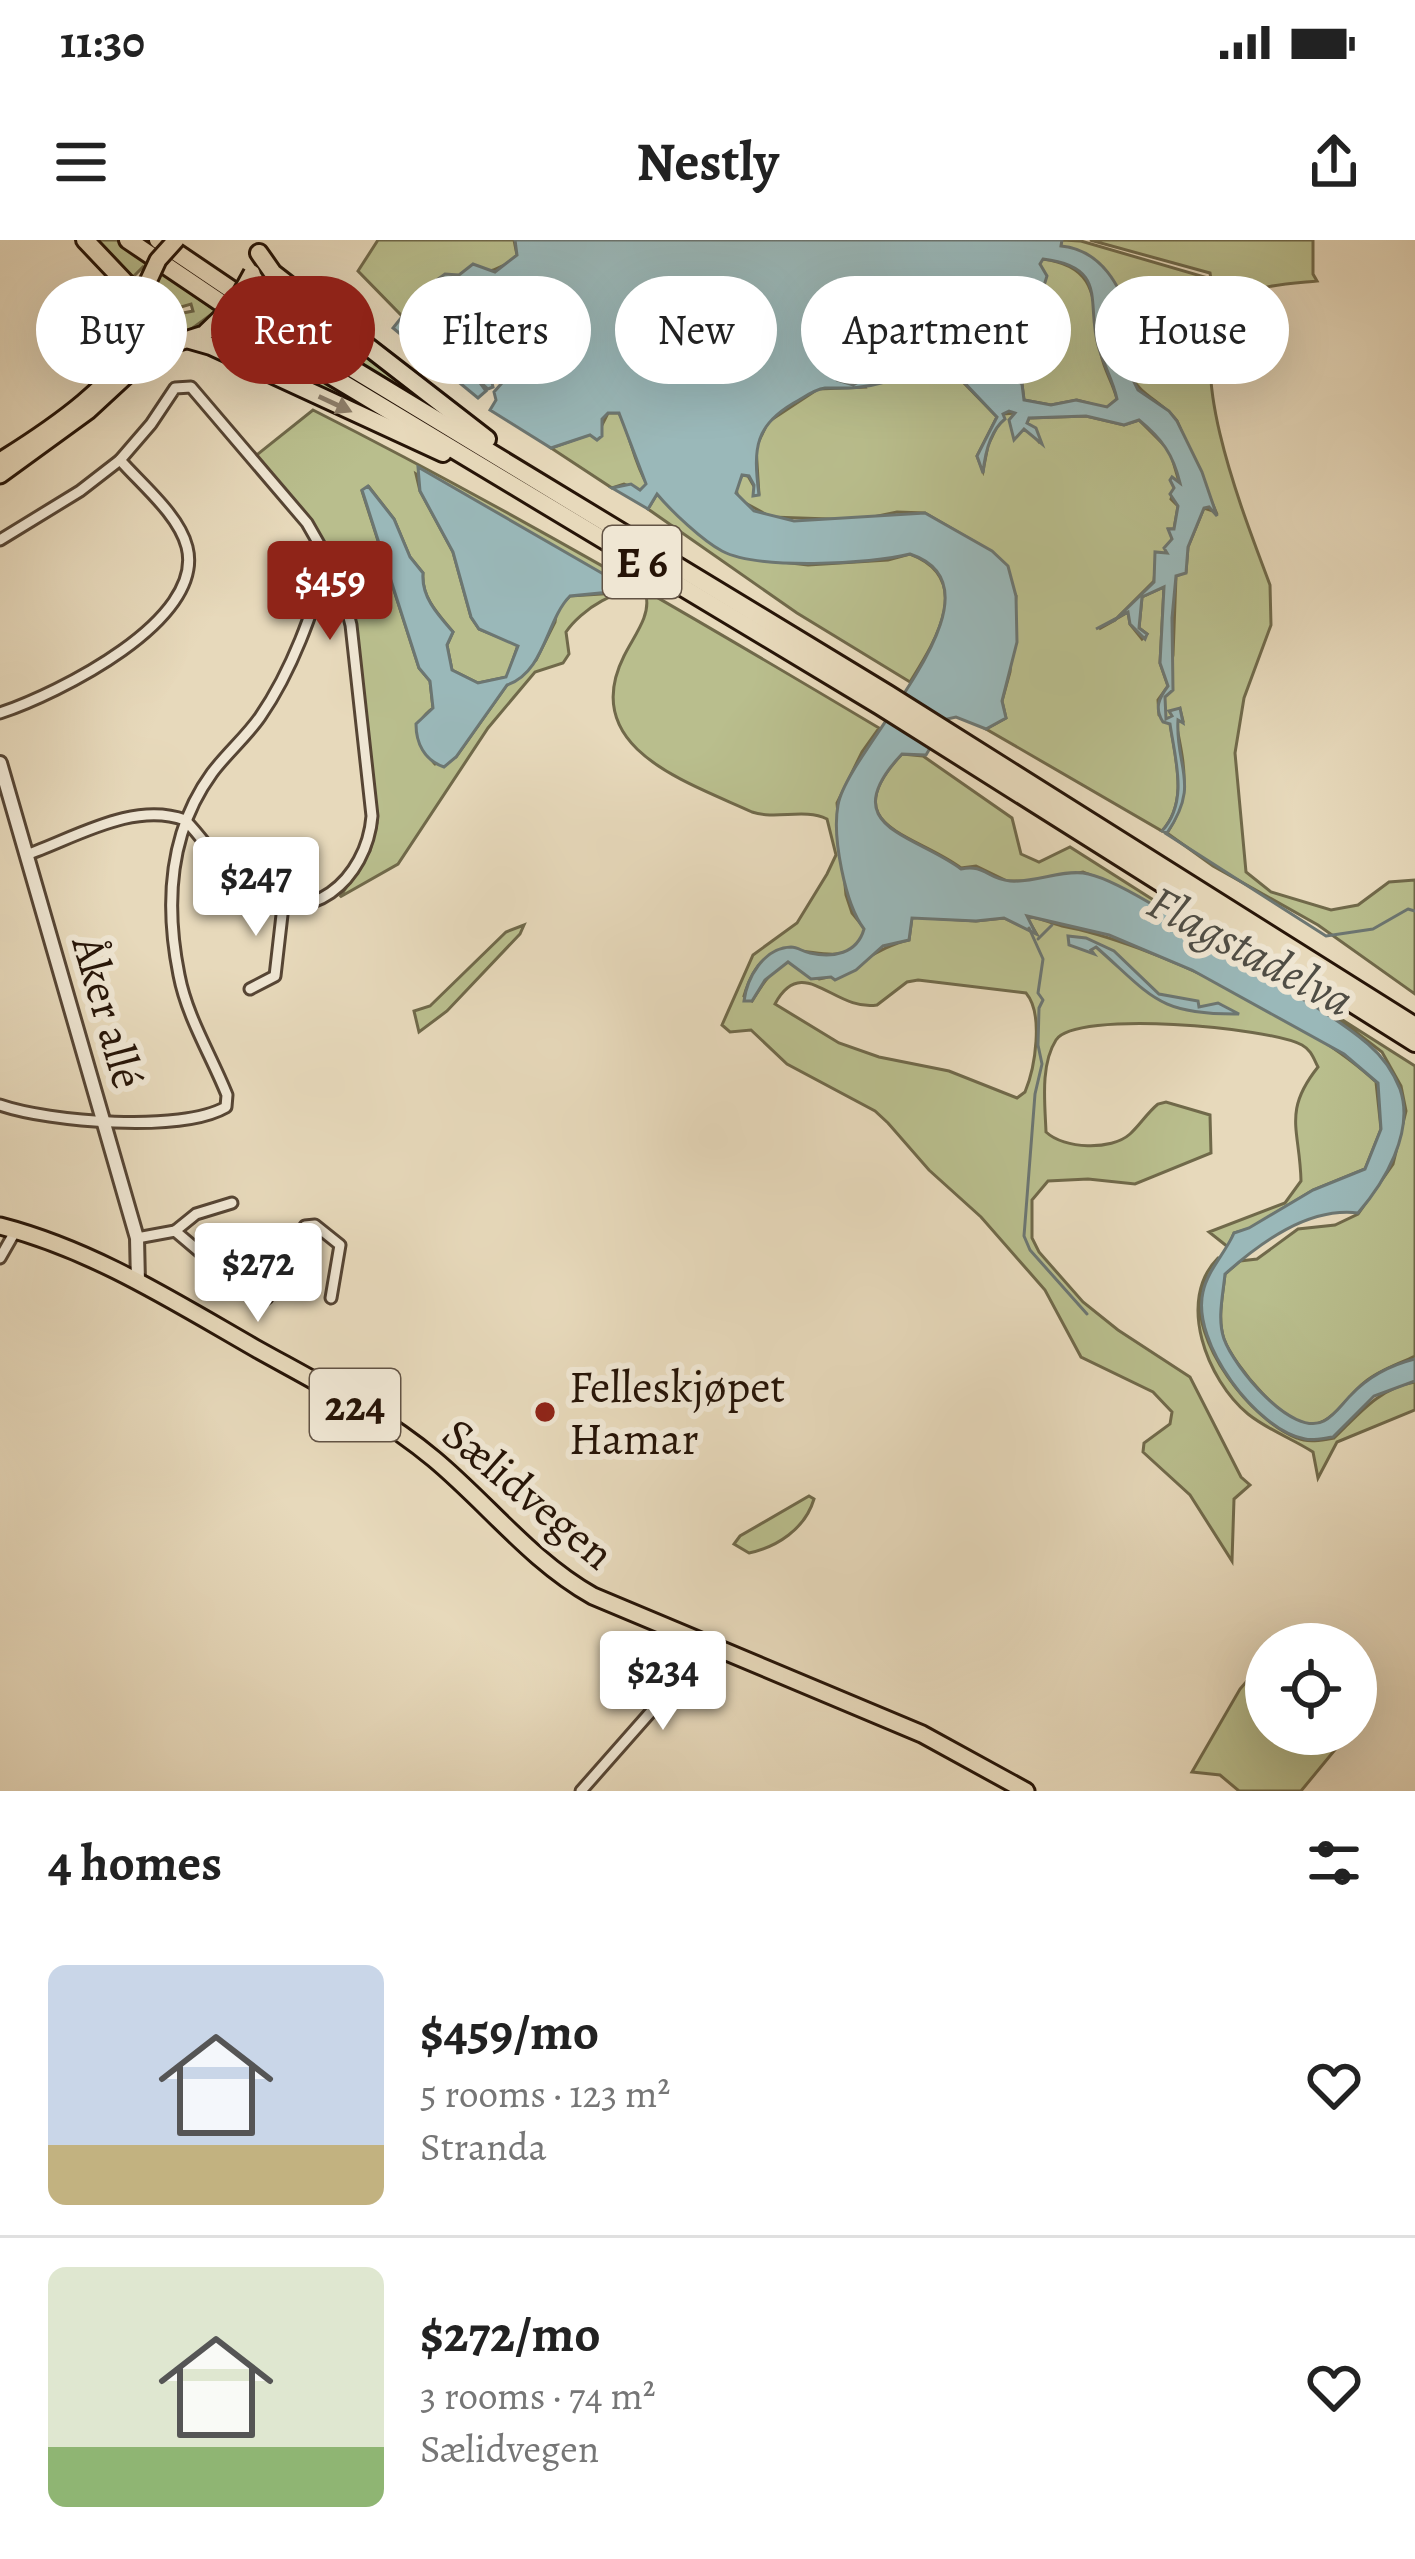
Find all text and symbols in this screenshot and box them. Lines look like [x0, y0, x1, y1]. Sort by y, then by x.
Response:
text: 11:30 [60, 11, 145, 73]
text: Nestly [636, 125, 779, 199]
icon: menu [48, 129, 114, 195]
icon: share [1301, 129, 1367, 195]
chip: Buy [36, 276, 187, 384]
chip: Rent [211, 276, 375, 384]
chip: Filters [399, 276, 591, 384]
chip: New [615, 276, 777, 384]
chip: Apartment [801, 276, 1071, 384]
chip: House [1095, 276, 1289, 384]
one-way arrow [318, 394, 353, 414]
road number: E 6 [603, 526, 681, 598]
pin: $459 [259, 541, 401, 643]
text: $459 [294, 553, 366, 606]
pin: $247 [185, 837, 327, 939]
text: $247 [220, 849, 292, 902]
water label: Flagstadelva [1136, 869, 1365, 1033]
street label: Åker allé [56, 928, 159, 1096]
pin: $272 [187, 1223, 329, 1325]
text: $272 [222, 1235, 294, 1288]
place label: Felleskjøpet Hamar [569, 1356, 785, 1470]
road number: 224 [310, 1369, 400, 1441]
marker: Felleskjøpet Hamar [532, 1399, 558, 1425]
street label: Sælidvegen [429, 1404, 627, 1584]
map controls [1245, 1623, 1377, 1755]
button: locate [1245, 1623, 1377, 1755]
pin: $234 [592, 1631, 734, 1733]
text: $234 [627, 1643, 699, 1696]
text: 4 homes [48, 1828, 222, 1898]
icon: filters [1301, 1830, 1367, 1896]
text: $459/mo [420, 1997, 599, 2067]
icon: home [144, 2013, 288, 2157]
icon: heart [1301, 2052, 1367, 2118]
text: 5 rooms · 123 m² [420, 2067, 670, 2120]
text: Stranda [420, 2120, 547, 2173]
text: $272/mo [420, 2299, 601, 2369]
icon: home [144, 2315, 288, 2459]
icon: heart [1301, 2354, 1367, 2420]
text: 3 rooms · 74 m² [420, 2369, 656, 2422]
text: Sælidvegen [420, 2422, 599, 2475]

